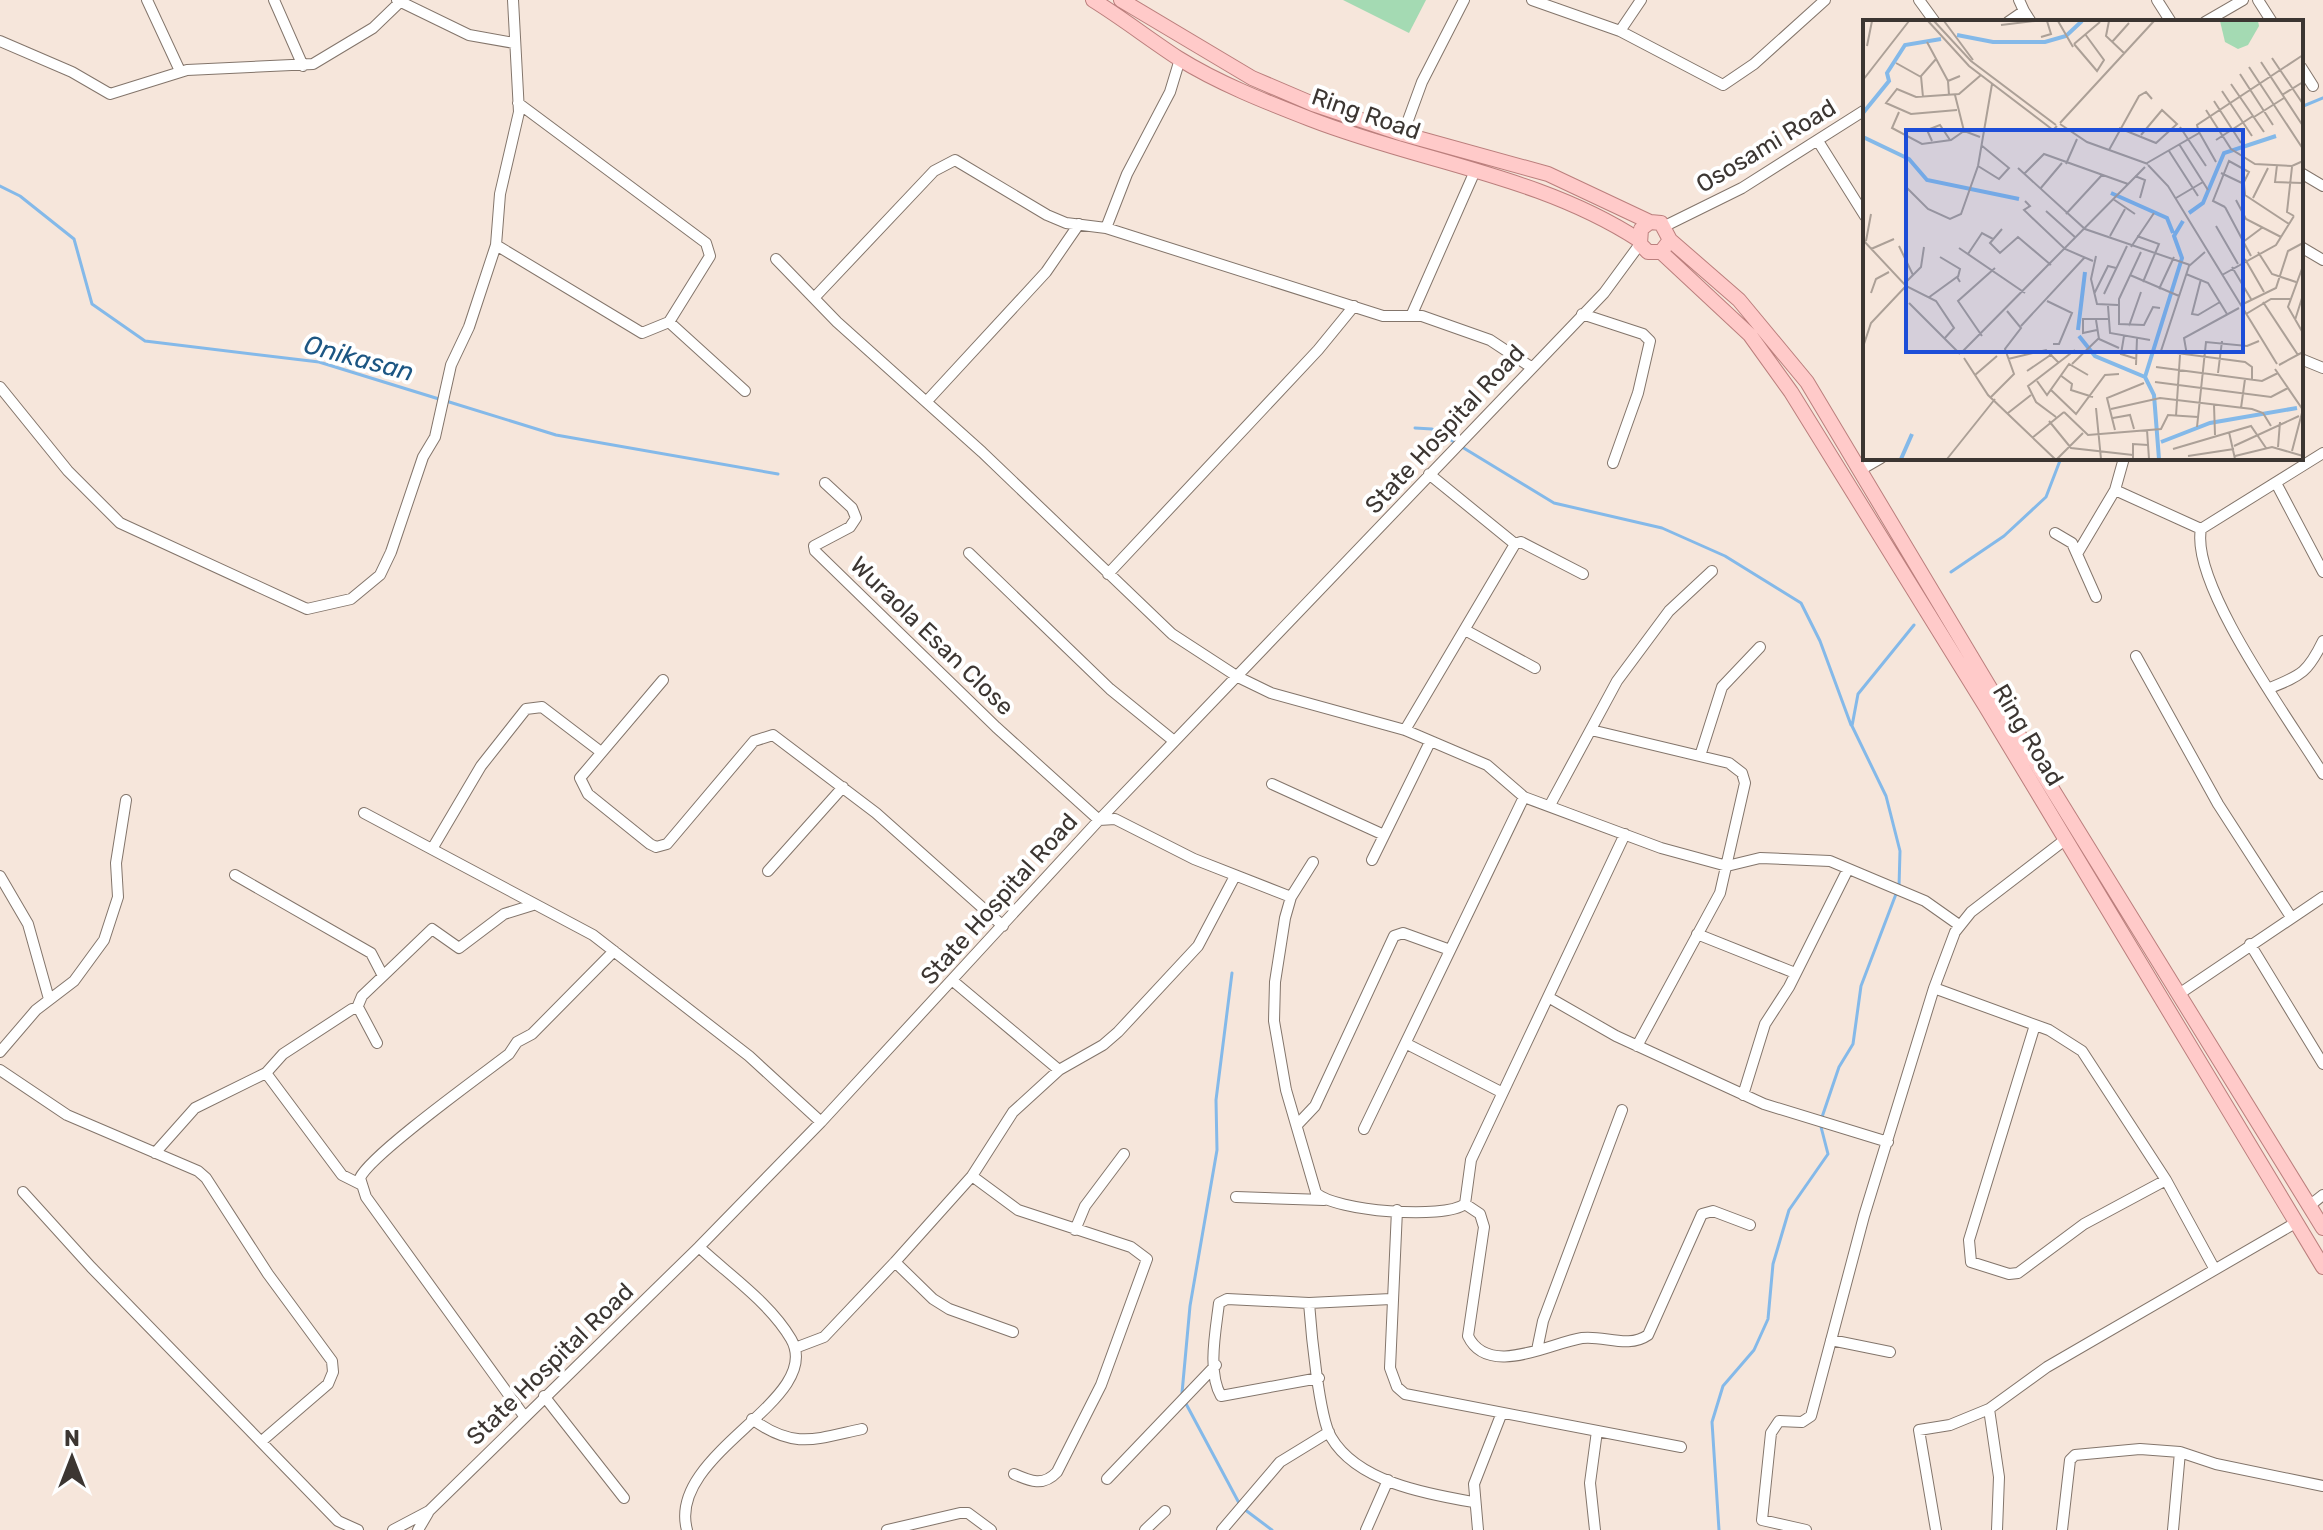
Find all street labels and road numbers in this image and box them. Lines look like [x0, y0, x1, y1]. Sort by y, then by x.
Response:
street label: Ring Road [1308, 82, 1424, 146]
street label: Ososami Road [1691, 93, 1841, 199]
street label: State Hospital Road [1360, 339, 1530, 519]
street label: Wuraola Esan Close [845, 551, 1019, 721]
street label: Ring Road [1987, 679, 2069, 791]
street label: State Hospital Road [915, 808, 1083, 990]
street label: State Hospital Road [461, 1277, 639, 1451]

